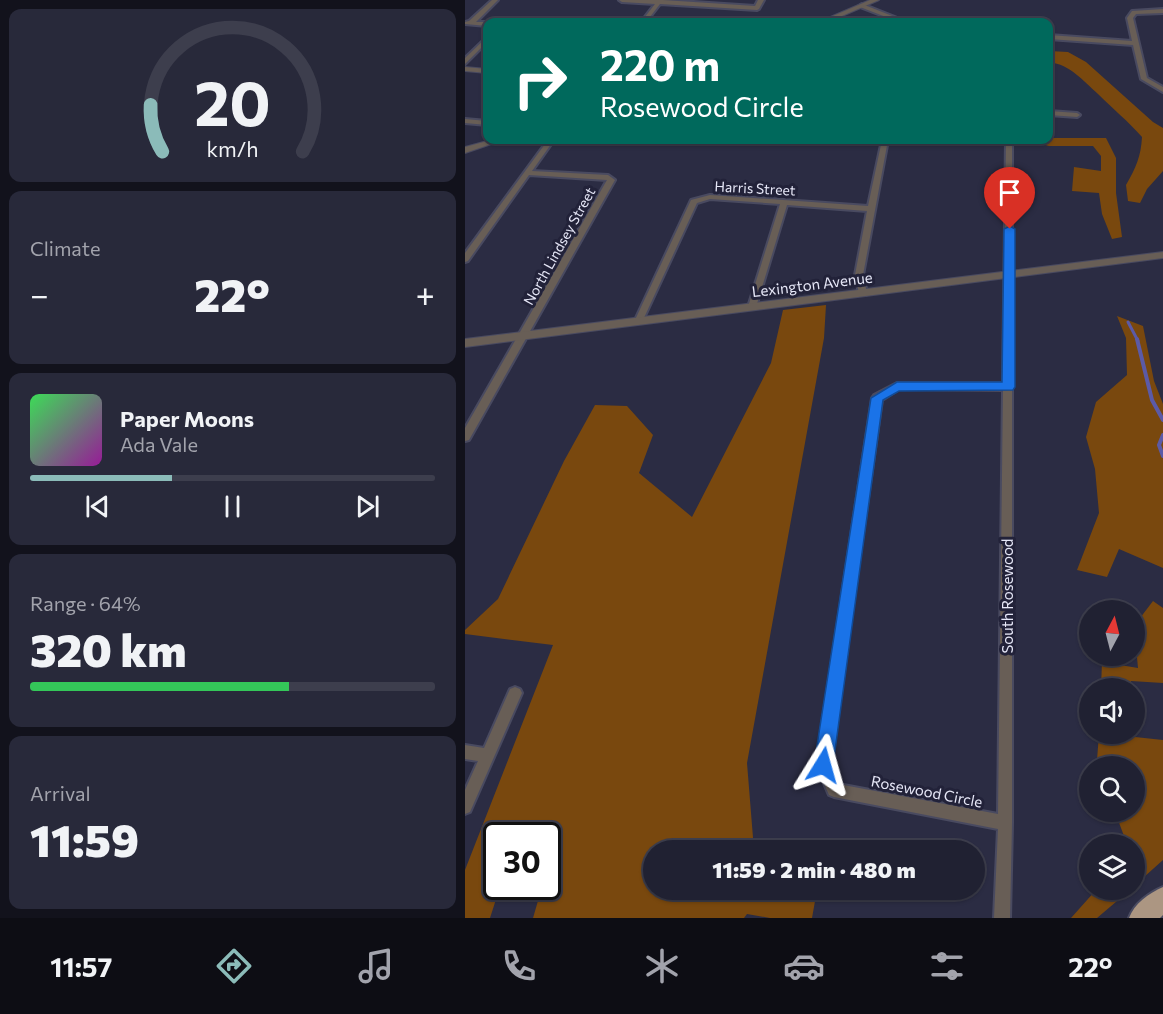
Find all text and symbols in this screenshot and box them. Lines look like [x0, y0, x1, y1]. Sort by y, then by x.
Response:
text: 220 m [600, 38, 720, 90]
icon: right [501, 42, 579, 120]
text: 20 [194, 64, 271, 140]
text: Rosewood Circle [600, 90, 804, 123]
text: km/h [206, 136, 259, 162]
pin [984, 167, 1035, 229]
icon: arrive [993, 176, 1026, 209]
street label: Harris Street [714, 177, 796, 199]
street label: North Lindsey Street [520, 184, 598, 308]
text: Climate [30, 236, 100, 260]
text: 22° [194, 266, 270, 321]
street label: Lexington Avenue [751, 268, 873, 300]
text: − [30, 273, 49, 314]
text: + [416, 273, 435, 314]
text: Paper Moons [120, 405, 254, 432]
text: Ada Vale [120, 432, 198, 456]
icon: previous [81, 490, 114, 523]
icon: pause [216, 490, 249, 523]
icon: next [351, 490, 384, 523]
street label: South Rosewood [998, 538, 1016, 654]
text: Range · 64% [30, 591, 141, 615]
north arrow [1079, 600, 1145, 666]
map controls [1079, 600, 1145, 900]
text: 320 km [30, 621, 187, 676]
button: sound [1079, 678, 1145, 744]
position arrow [791, 733, 855, 797]
button: search [1079, 756, 1145, 822]
street label: Rosewood Circle [870, 771, 984, 811]
text: Arrival [30, 781, 91, 805]
text: 11:59 [30, 811, 139, 866]
speed limit sign: 30 [483, 822, 561, 900]
button: layers [1079, 834, 1145, 900]
text: 11:59 · 2 min · 480 m [712, 856, 916, 883]
icon: directions [213, 945, 255, 987]
icon: music [355, 945, 397, 987]
icon: phone [498, 945, 540, 987]
icon: climate [641, 945, 683, 987]
icon: car [783, 945, 825, 987]
icon: filters [926, 945, 968, 987]
text: 11:57 [50, 950, 112, 983]
text: 22° [1068, 950, 1113, 983]

